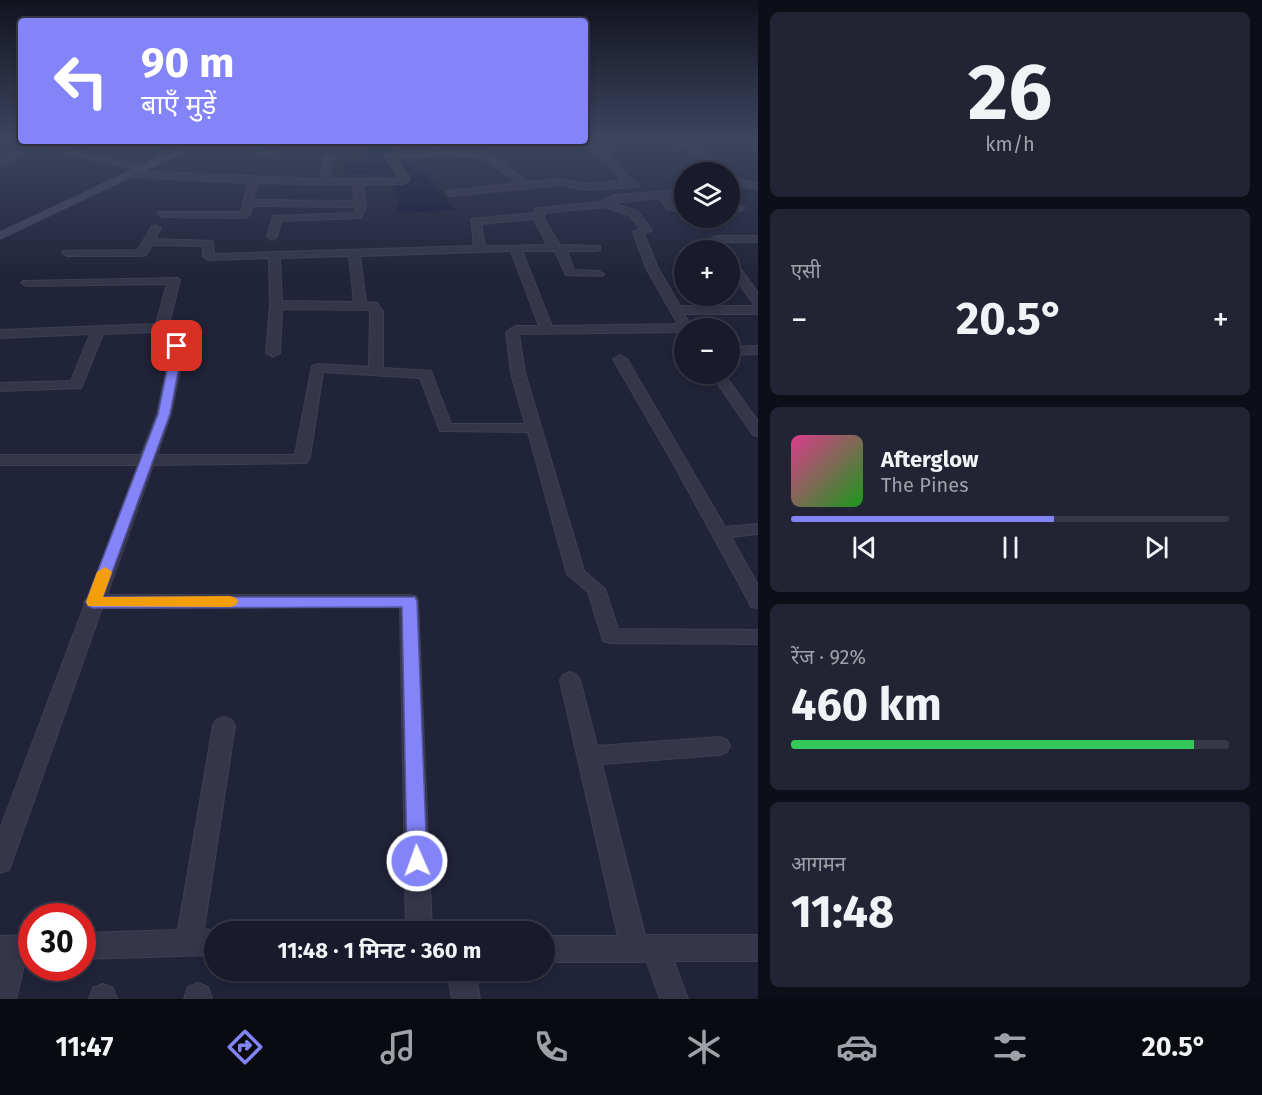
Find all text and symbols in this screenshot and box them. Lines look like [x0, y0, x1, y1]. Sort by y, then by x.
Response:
text: 90 m [141, 38, 235, 88]
icon: left [42, 42, 120, 120]
text: 26 [968, 46, 1052, 140]
text: बाएँ मुड़ें [141, 89, 216, 121]
text: km/h [985, 132, 1035, 156]
map controls [674, 162, 740, 384]
button: layers [674, 162, 740, 228]
button: + [674, 240, 740, 306]
text: एसी [791, 259, 821, 283]
text: 20.5° [956, 292, 1064, 346]
text: − [791, 300, 808, 340]
text: + [1213, 300, 1229, 340]
button: − [674, 318, 740, 384]
pin [151, 320, 202, 371]
icon: arrive [160, 329, 193, 362]
text: Afterglow [881, 446, 978, 473]
text: The Pines [881, 473, 968, 497]
icon: previous [848, 531, 881, 564]
icon: pause [994, 531, 1027, 564]
icon: next [1140, 531, 1173, 564]
text: रेंज · 92% [791, 645, 866, 669]
text: 460 km [791, 678, 942, 732]
position arrow [385, 829, 449, 893]
text: आगमन [791, 852, 846, 876]
text: 11:48 [791, 885, 894, 939]
speed limit sign: 30 [18, 903, 96, 981]
text: 11:48 · 1 मिनट · 360 m [278, 937, 481, 964]
icon: directions [224, 1026, 266, 1068]
icon: music [377, 1026, 419, 1068]
icon: phone [530, 1026, 572, 1068]
icon: climate [683, 1026, 725, 1068]
icon: car [836, 1026, 878, 1068]
icon: filters [989, 1026, 1031, 1068]
text: 11:47 [55, 1031, 114, 1063]
text: 20.5° [1142, 1031, 1207, 1063]

